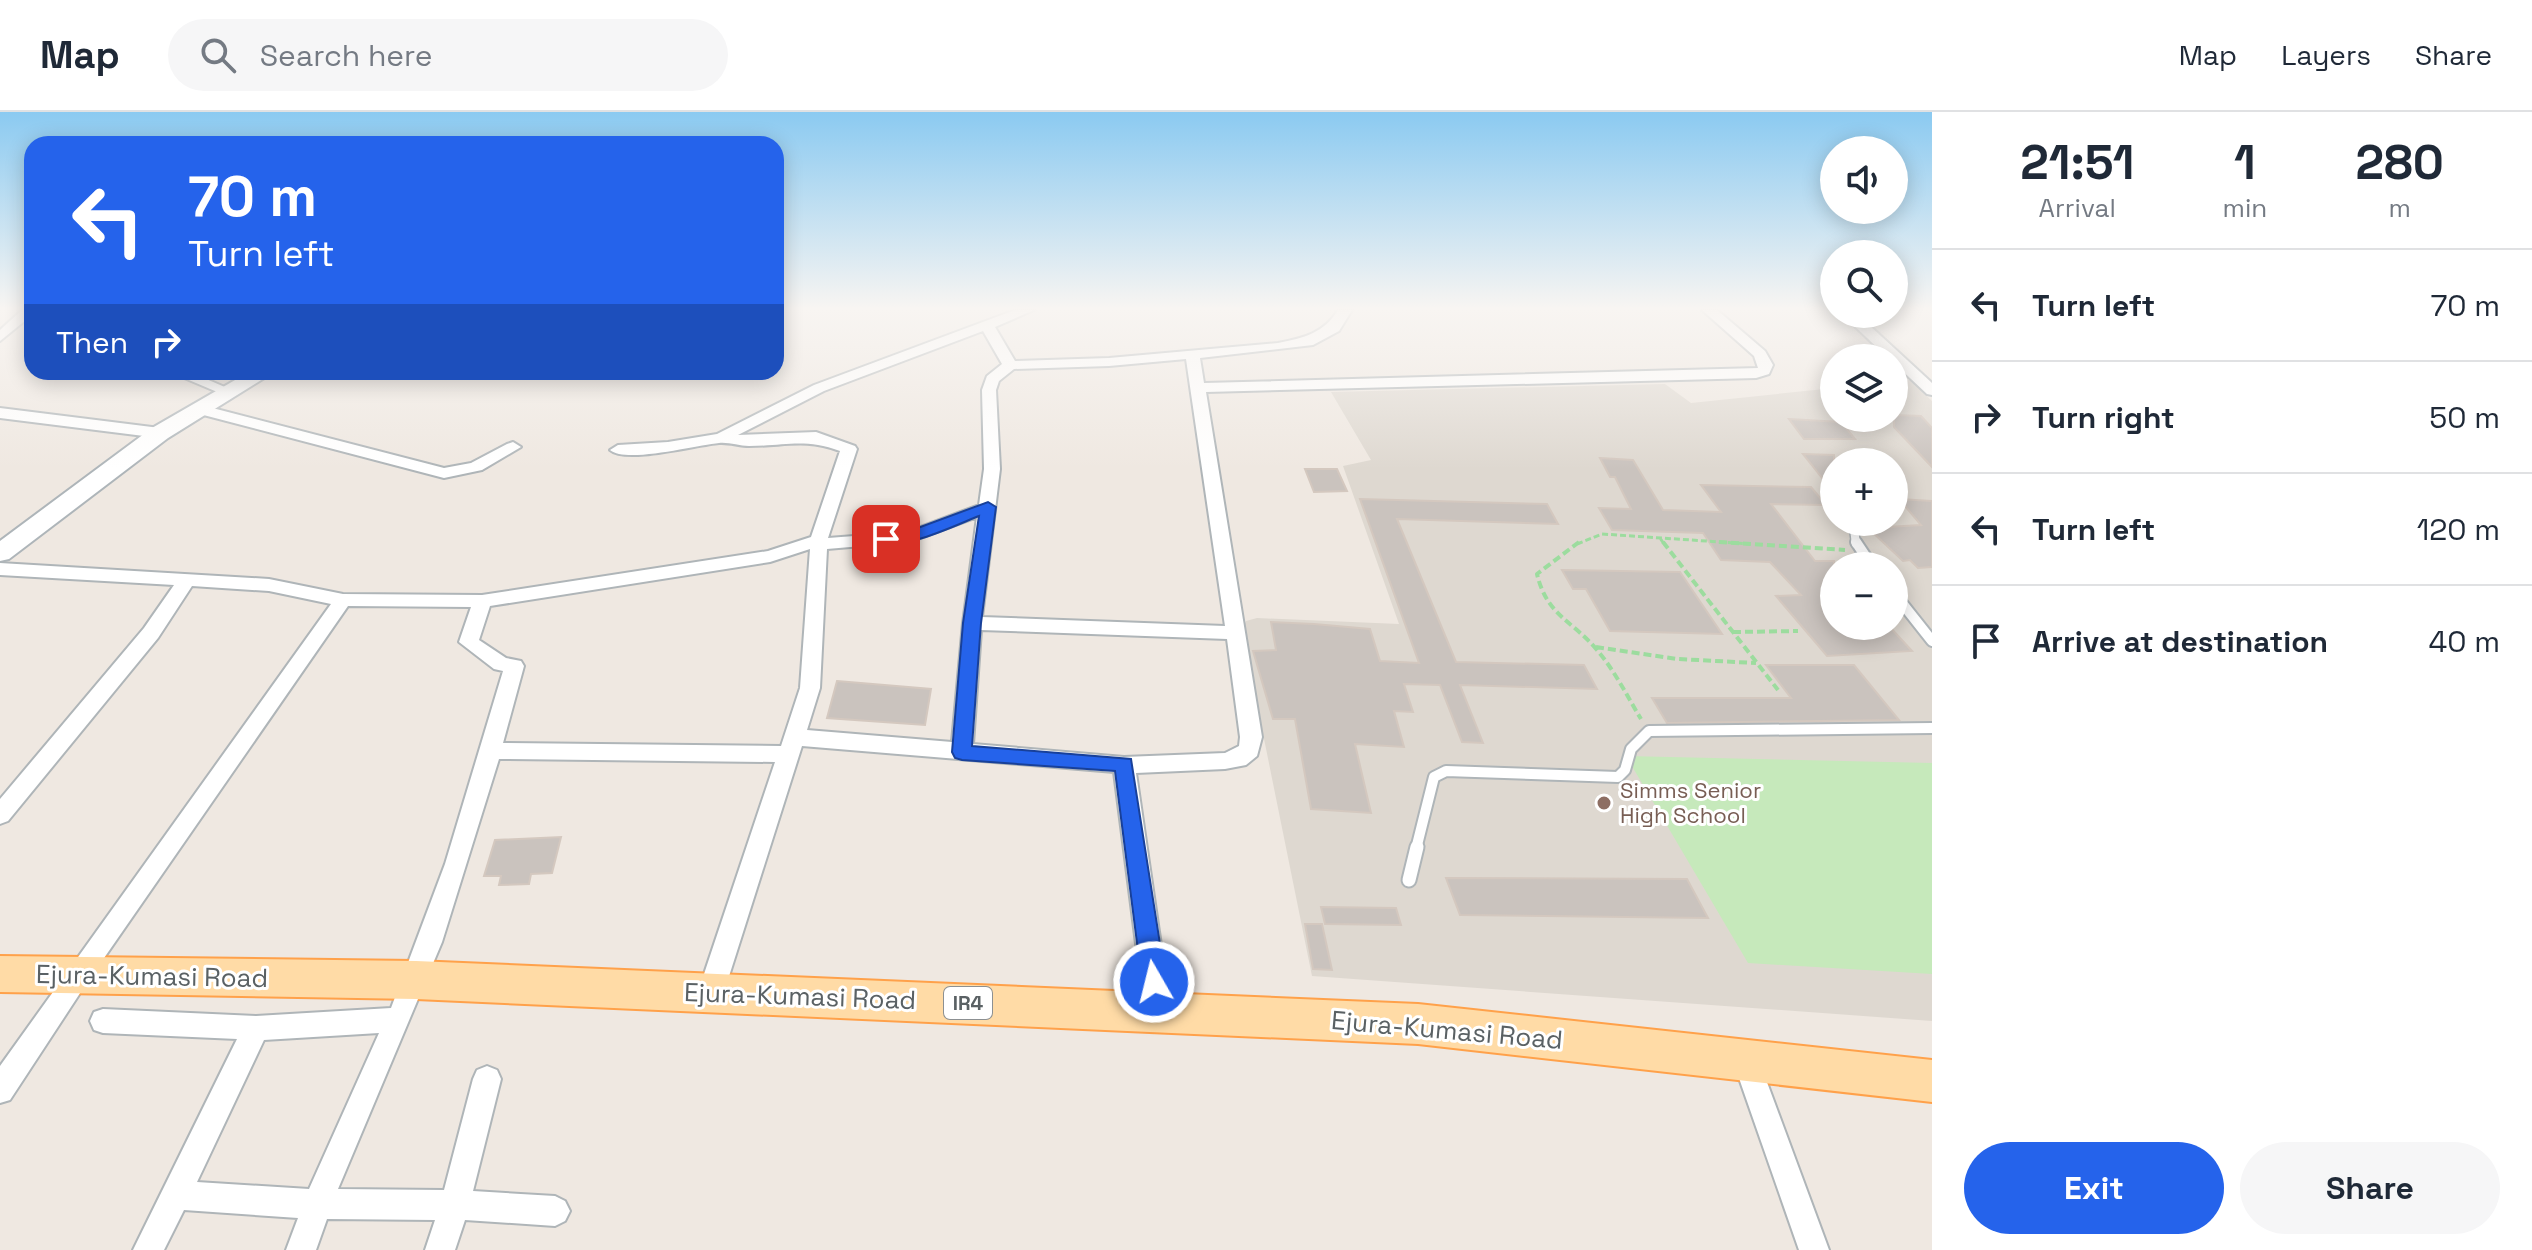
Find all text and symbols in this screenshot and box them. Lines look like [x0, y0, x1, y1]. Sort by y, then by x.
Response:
search box [168, 19, 728, 91]
text: Map [40, 31, 120, 79]
icon: search [196, 33, 240, 77]
text: Search here [260, 36, 433, 75]
text: Map [2179, 37, 2237, 73]
text: Layers [2281, 37, 2371, 73]
text: Share [2415, 37, 2492, 73]
text: 21:51 [2020, 132, 2134, 193]
text: 1 [2234, 132, 2256, 193]
text: 280 [2355, 132, 2444, 193]
map controls [1820, 136, 1908, 640]
button: sound [1820, 136, 1908, 224]
text: 70 m [188, 161, 317, 232]
icon: left [56, 168, 160, 272]
text: Arrival [2039, 191, 2116, 225]
text: min [2223, 191, 2267, 225]
text: m [2388, 191, 2411, 225]
text: Turn left [188, 231, 335, 277]
button: search [1820, 240, 1908, 328]
icon: left [1964, 283, 2008, 327]
text: Turn left [2032, 286, 2155, 325]
text: 70 m [2431, 286, 2500, 325]
icon: right [144, 320, 188, 364]
text: Then [56, 323, 128, 362]
button: layers [1820, 344, 1908, 432]
icon: right [1964, 395, 2008, 439]
text: Turn right [2032, 398, 2175, 437]
text: 50 m [2429, 398, 2500, 437]
button: + [1820, 448, 1908, 536]
pin [852, 505, 920, 573]
icon: left [1964, 507, 2008, 551]
text: Turn left [2032, 510, 2155, 549]
text: 120 m [2417, 510, 2500, 549]
icon: arrive [864, 517, 908, 561]
button: − [1820, 552, 1908, 640]
icon: arrive [1964, 619, 2008, 663]
text: Arrive at destination [2032, 622, 2328, 661]
text: 40 m [2429, 622, 2500, 661]
place label: Simms Senior High School [1620, 776, 1761, 829]
marker: Simms Senior High School [1595, 794, 1613, 812]
position arrow [1112, 940, 1196, 1024]
street label: Ejura-Kumasi Road [36, 957, 268, 995]
street label: Ejura-Kumasi Road [683, 975, 917, 1017]
road number: IR4 [944, 987, 992, 1019]
street label: Ejura-Kumasi Road [1330, 1003, 1564, 1057]
button: Exit [1964, 1142, 2224, 1234]
button: Share [2240, 1142, 2500, 1234]

